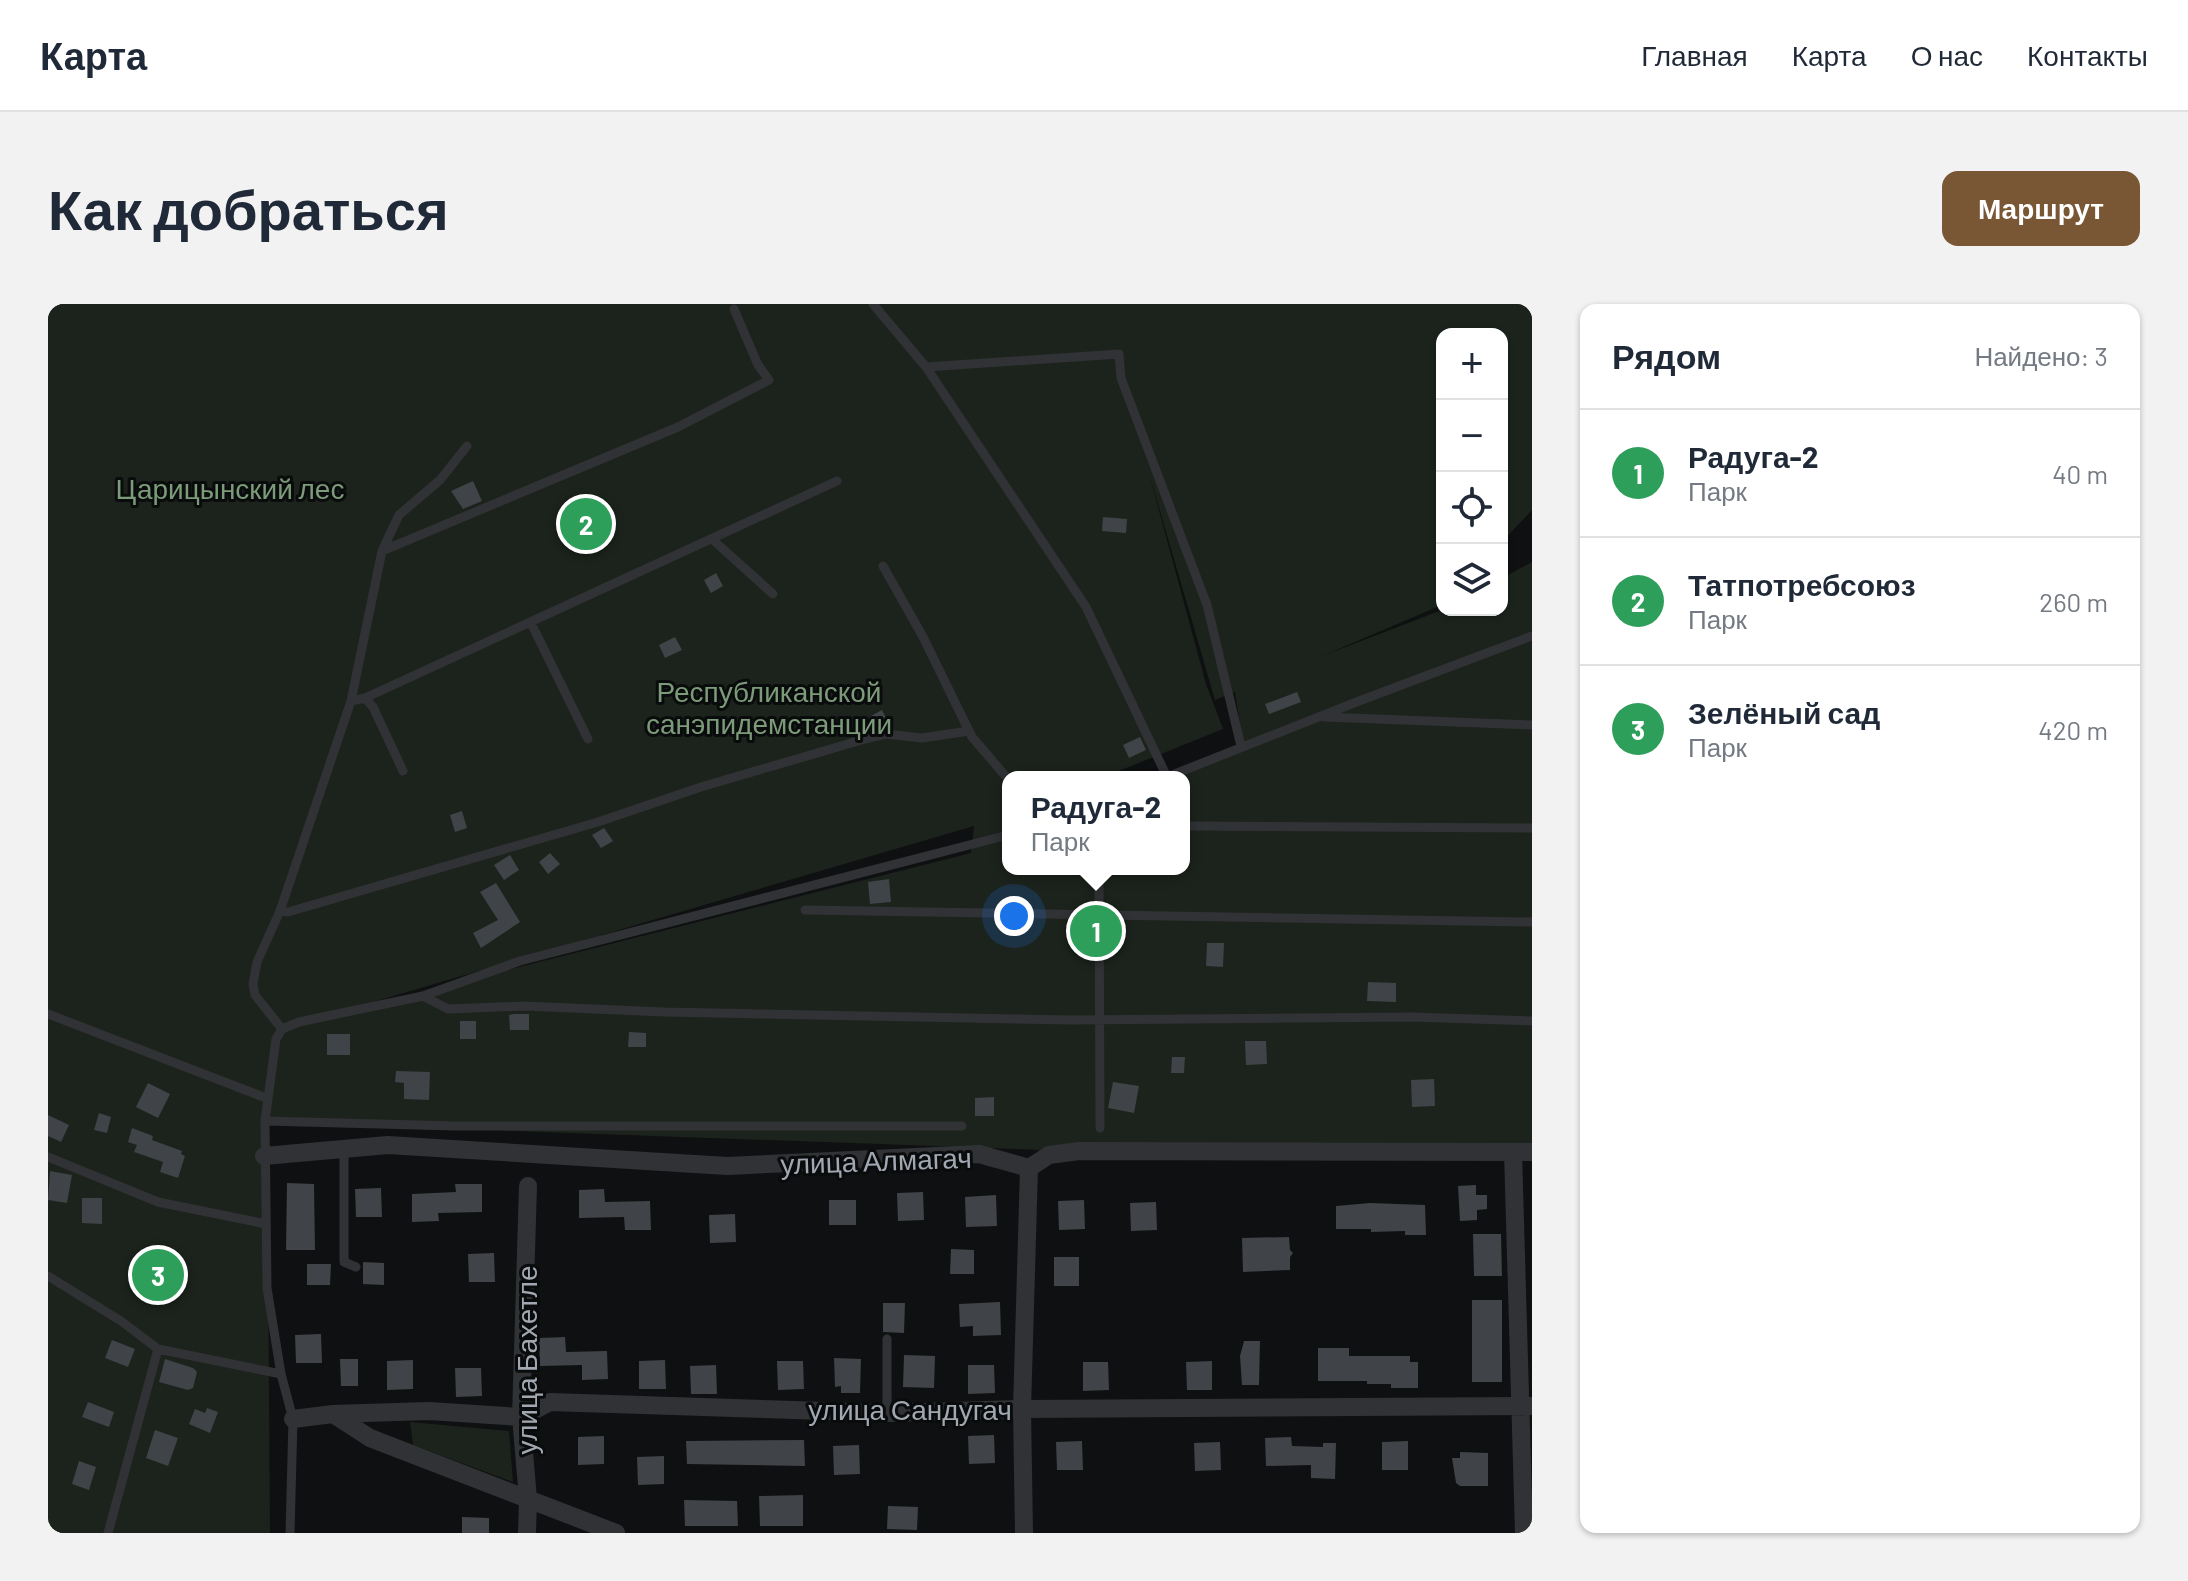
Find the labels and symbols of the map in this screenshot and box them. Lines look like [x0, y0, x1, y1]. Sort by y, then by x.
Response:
park label: Царицынский лес [116, 471, 344, 505]
pin: 2 [560, 494, 612, 554]
park label: Республиканской санэпидемстанции [646, 674, 892, 740]
your location [994, 896, 1034, 936]
pin: 1 [1070, 901, 1122, 961]
street label: улица Алмагач [780, 1140, 972, 1180]
pin: 3 [132, 1245, 184, 1305]
street label: улица Бахетле [509, 1266, 543, 1454]
street label: улица Сандугач [808, 1392, 1012, 1426]

